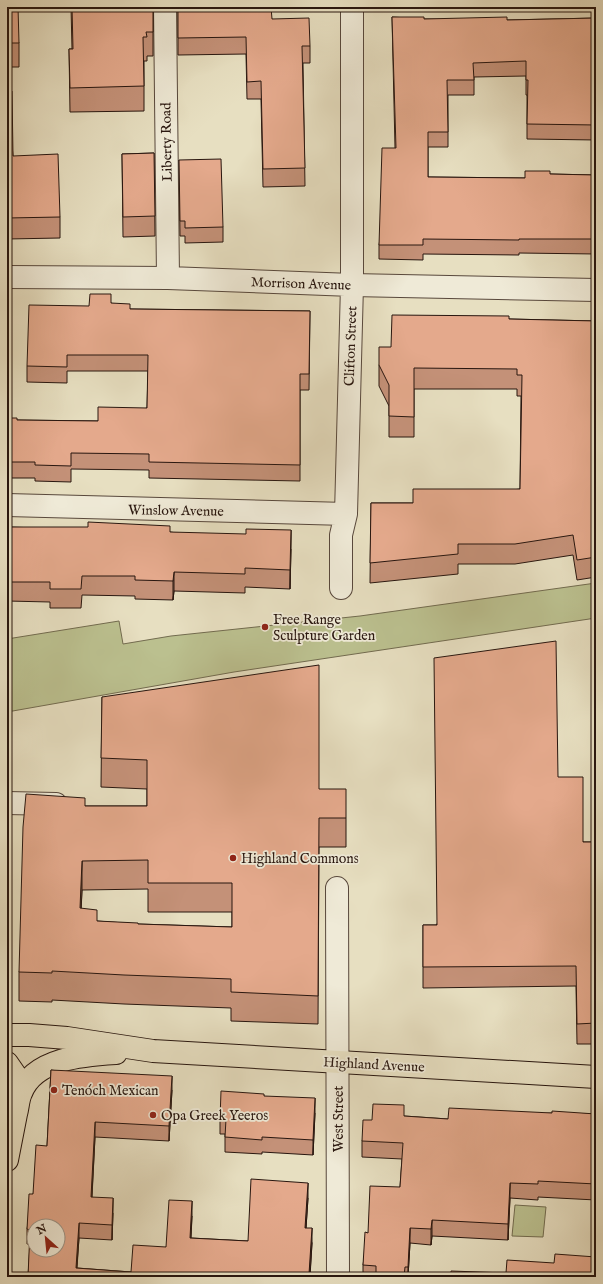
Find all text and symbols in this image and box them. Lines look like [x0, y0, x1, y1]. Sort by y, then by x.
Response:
street label: Liberty Road [157, 102, 177, 182]
street label: Morrison Avenue [251, 273, 352, 295]
street label: Clifton Street [341, 305, 361, 386]
street label: Winslow Avenue [128, 501, 225, 521]
place label: Free Range Sculpture Garden [273, 611, 376, 645]
marker: Free Range Sculpture Garden [260, 622, 270, 632]
place label: Highland Commons [241, 850, 359, 868]
marker: Highland Commons [228, 853, 238, 863]
street label: Highland Avenue [323, 1053, 426, 1077]
place label: Tenóch Mexican [62, 1082, 159, 1100]
marker: Tenóch Mexican [49, 1085, 59, 1095]
street label: West Street [330, 1085, 348, 1152]
place label: Opa Greek Yeeros [161, 1107, 268, 1125]
marker: Opa Greek Yeeros [148, 1110, 158, 1120]
north arrow [26, 1218, 66, 1258]
text: N [34, 1221, 50, 1239]

